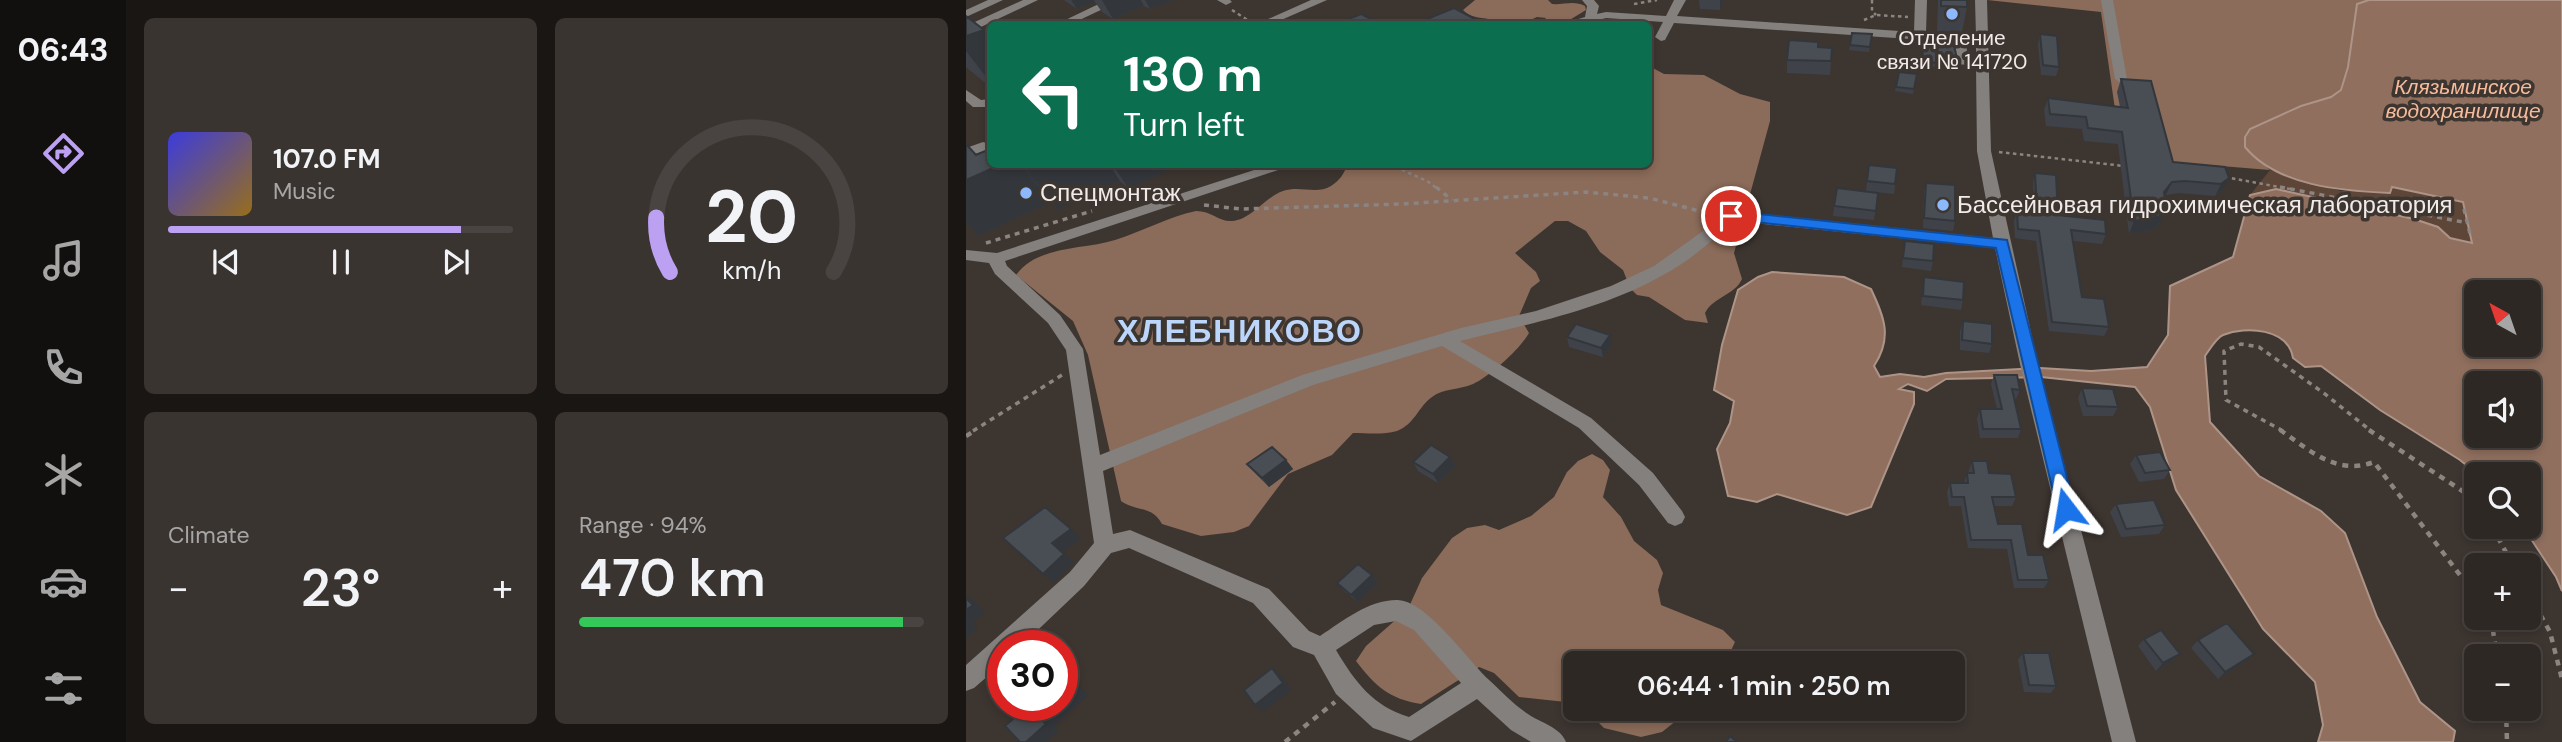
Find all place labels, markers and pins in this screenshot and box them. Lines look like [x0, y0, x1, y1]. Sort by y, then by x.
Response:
marker: Отделение связи № 141720 [1944, 6, 1960, 22]
place label: Отделение связи № 141720 [1877, 24, 2027, 76]
place label: Спецмонтаж [1040, 177, 1181, 208]
marker: Спецмонтаж [1018, 185, 1034, 201]
pin [1701, 186, 1761, 246]
place label: Бассейновая гидрохимическая лаборатория [1957, 189, 2453, 220]
marker: Бассейновая гидрохимическая лаборатория [1935, 197, 1951, 213]

